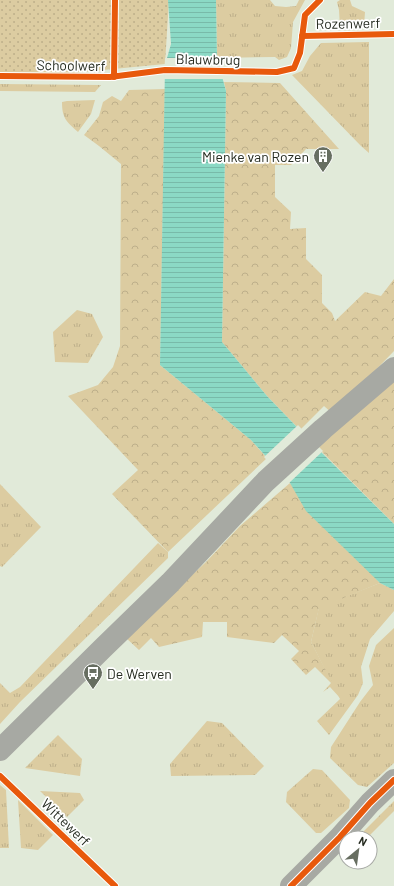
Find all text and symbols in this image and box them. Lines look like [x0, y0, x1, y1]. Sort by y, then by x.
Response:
street label: Rozenwerf [315, 14, 381, 32]
street label: Blauwbrug [176, 50, 240, 68]
street label: Schoolwerf [36, 56, 106, 74]
building icon: Mienke van Rozen [312, 145, 334, 173]
place label: Mienke van Rozen [202, 148, 309, 165]
bus stop icon: De Werven [82, 662, 104, 690]
place label: De Werven [107, 665, 172, 682]
street label: Wittewerf [38, 795, 94, 849]
north arrow [338, 830, 378, 870]
text: N [357, 833, 369, 848]

